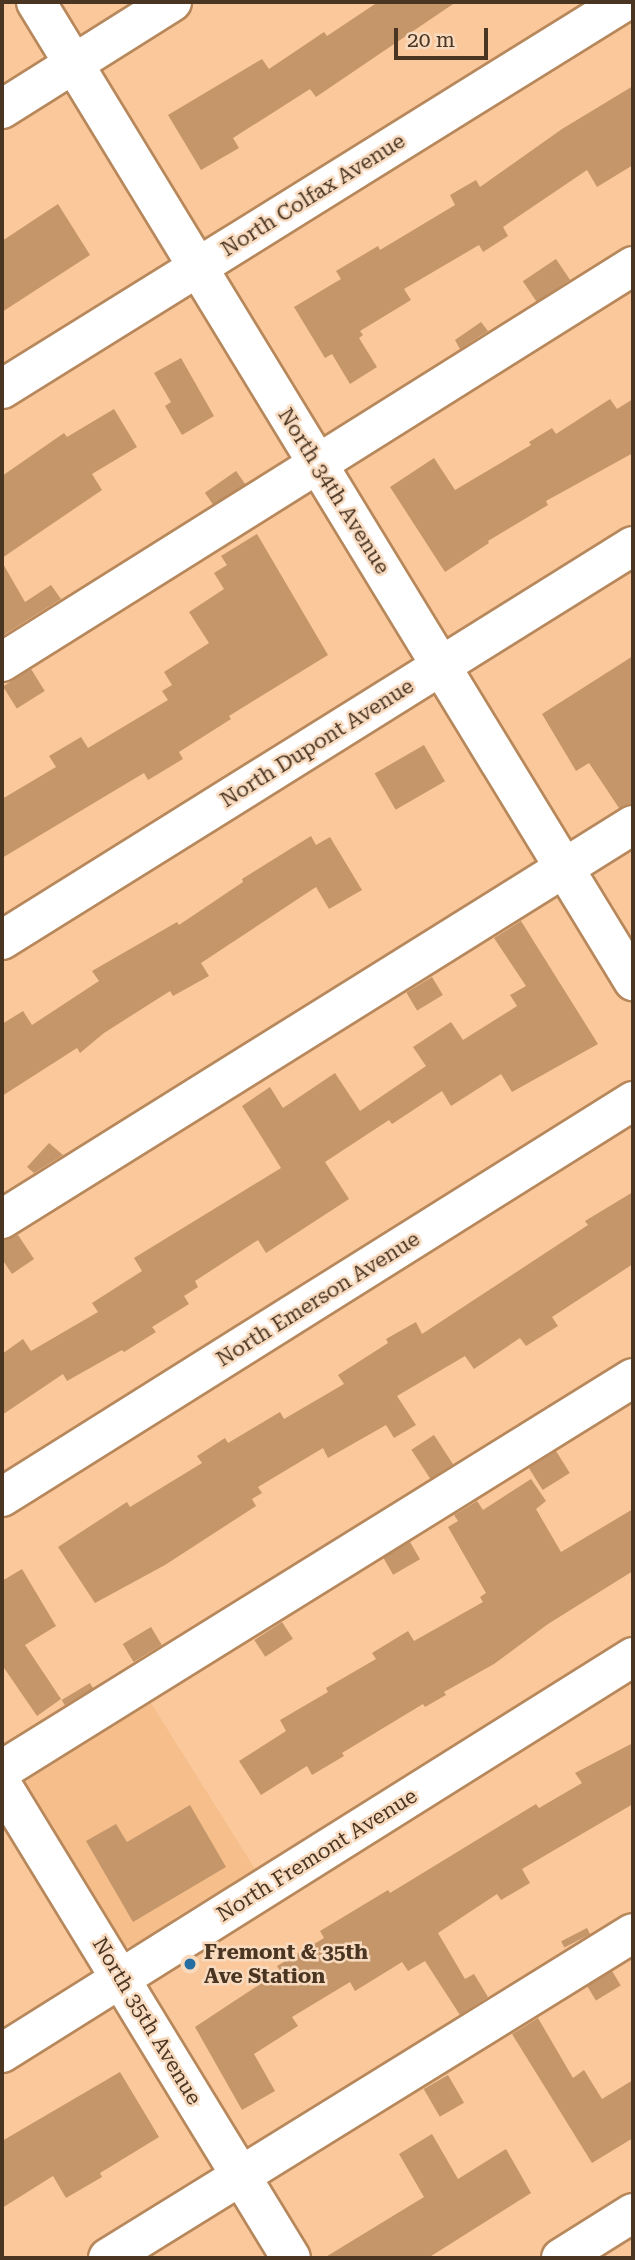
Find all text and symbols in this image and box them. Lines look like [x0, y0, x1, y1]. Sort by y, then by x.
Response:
scale bar [397, 14, 491, 58]
text: 20 m [407, 28, 455, 52]
street label: North Colfax Avenue [216, 128, 410, 262]
street label: North 34th Avenue [273, 403, 395, 579]
street label: North Dupont Avenue [216, 673, 418, 813]
street label: North Emerson Avenue [212, 1226, 424, 1372]
street label: North Fremont Avenue [212, 1783, 422, 1927]
street label: North 35th Avenue [87, 1933, 207, 2109]
place label: Fremont & 35th Ave Station [204, 1939, 368, 1989]
marker: Fremont & 35th Ave Station [182, 1956, 198, 1972]

